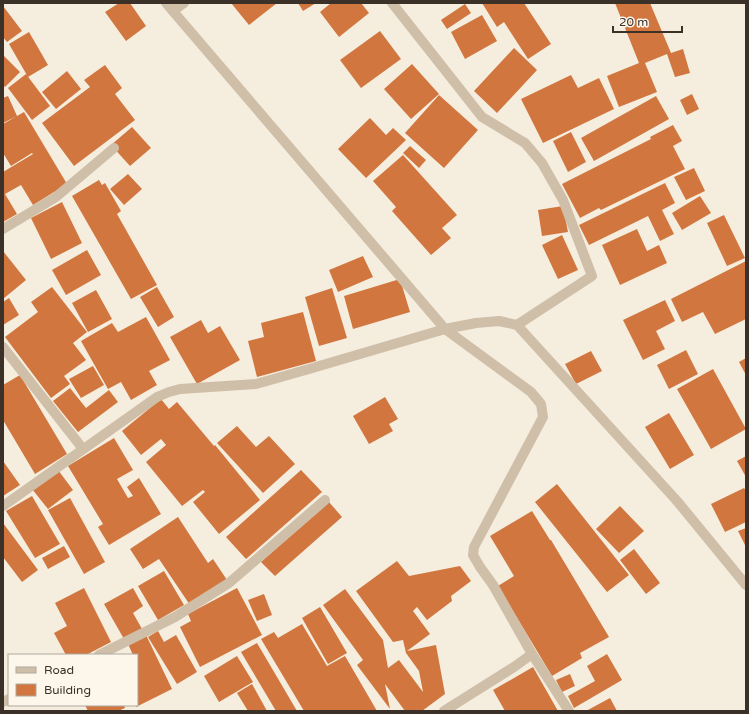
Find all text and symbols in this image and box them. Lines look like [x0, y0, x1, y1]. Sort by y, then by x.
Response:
scale bar [613, 8, 682, 34]
text: 20 m [619, 15, 648, 29]
legend [8, 654, 138, 706]
text: Road [44, 663, 74, 677]
text: Building [44, 683, 91, 697]

